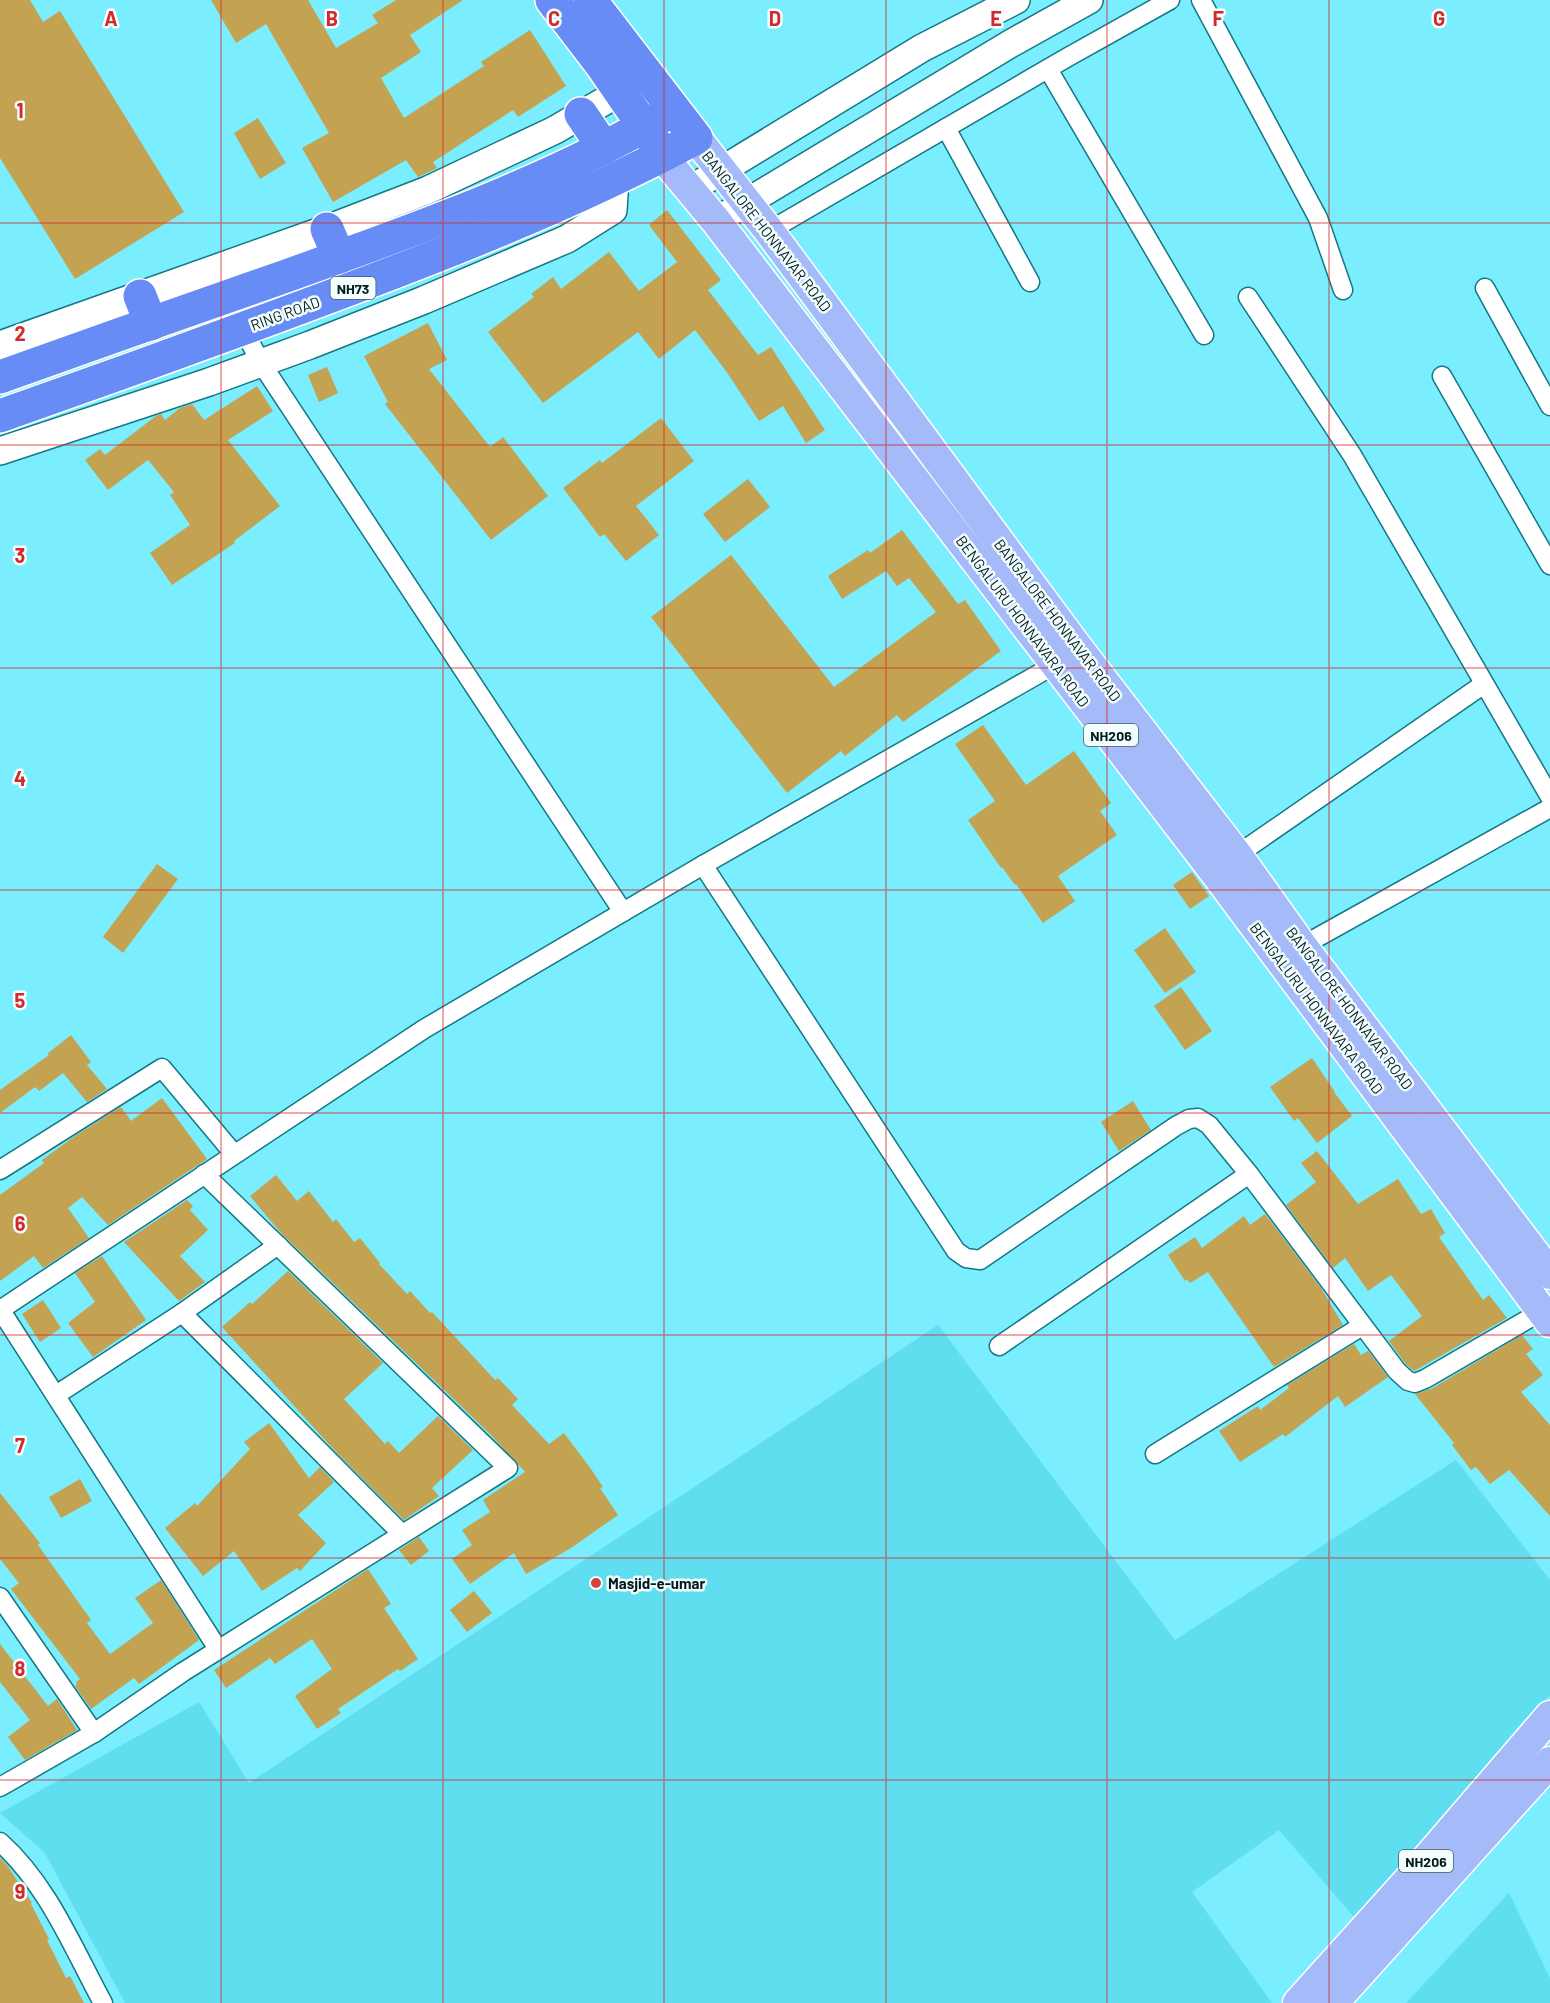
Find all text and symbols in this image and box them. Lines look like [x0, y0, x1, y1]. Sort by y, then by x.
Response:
text: A [104, 6, 118, 30]
text: B [326, 6, 338, 30]
text: C [548, 6, 560, 30]
text: D [769, 6, 781, 30]
text: E [990, 6, 1002, 30]
text: F [1212, 6, 1224, 30]
text: G [1433, 6, 1445, 30]
text: 1 [16, 98, 24, 122]
street label: BANGALORE HONNAVAR ROAD [699, 147, 835, 315]
road number: NH73 [330, 277, 376, 299]
street label: RING ROAD [248, 292, 322, 334]
text: 2 [14, 321, 26, 345]
street label: BENGALURU HONNAVARA ROAD [953, 532, 1093, 710]
street label: BANGALORE HONNAVAR ROAD [991, 535, 1125, 705]
text: 3 [15, 543, 25, 567]
road number: NH206 [1084, 724, 1138, 746]
text: 4 [14, 766, 26, 790]
street label: BENGALURU HONNAVARA ROAD [1247, 919, 1387, 1097]
street label: BANGALORE HONNAVAR ROAD [1283, 923, 1417, 1093]
text: 5 [15, 988, 26, 1012]
text: 6 [15, 1211, 26, 1235]
text: 7 [15, 1433, 25, 1457]
place label: Masjid-e-umar [608, 1574, 705, 1592]
marker: Masjid-e-umar [589, 1576, 603, 1590]
text: 8 [15, 1656, 26, 1680]
road number: NH206 [1399, 1850, 1453, 1872]
text: 9 [15, 1879, 25, 1903]

